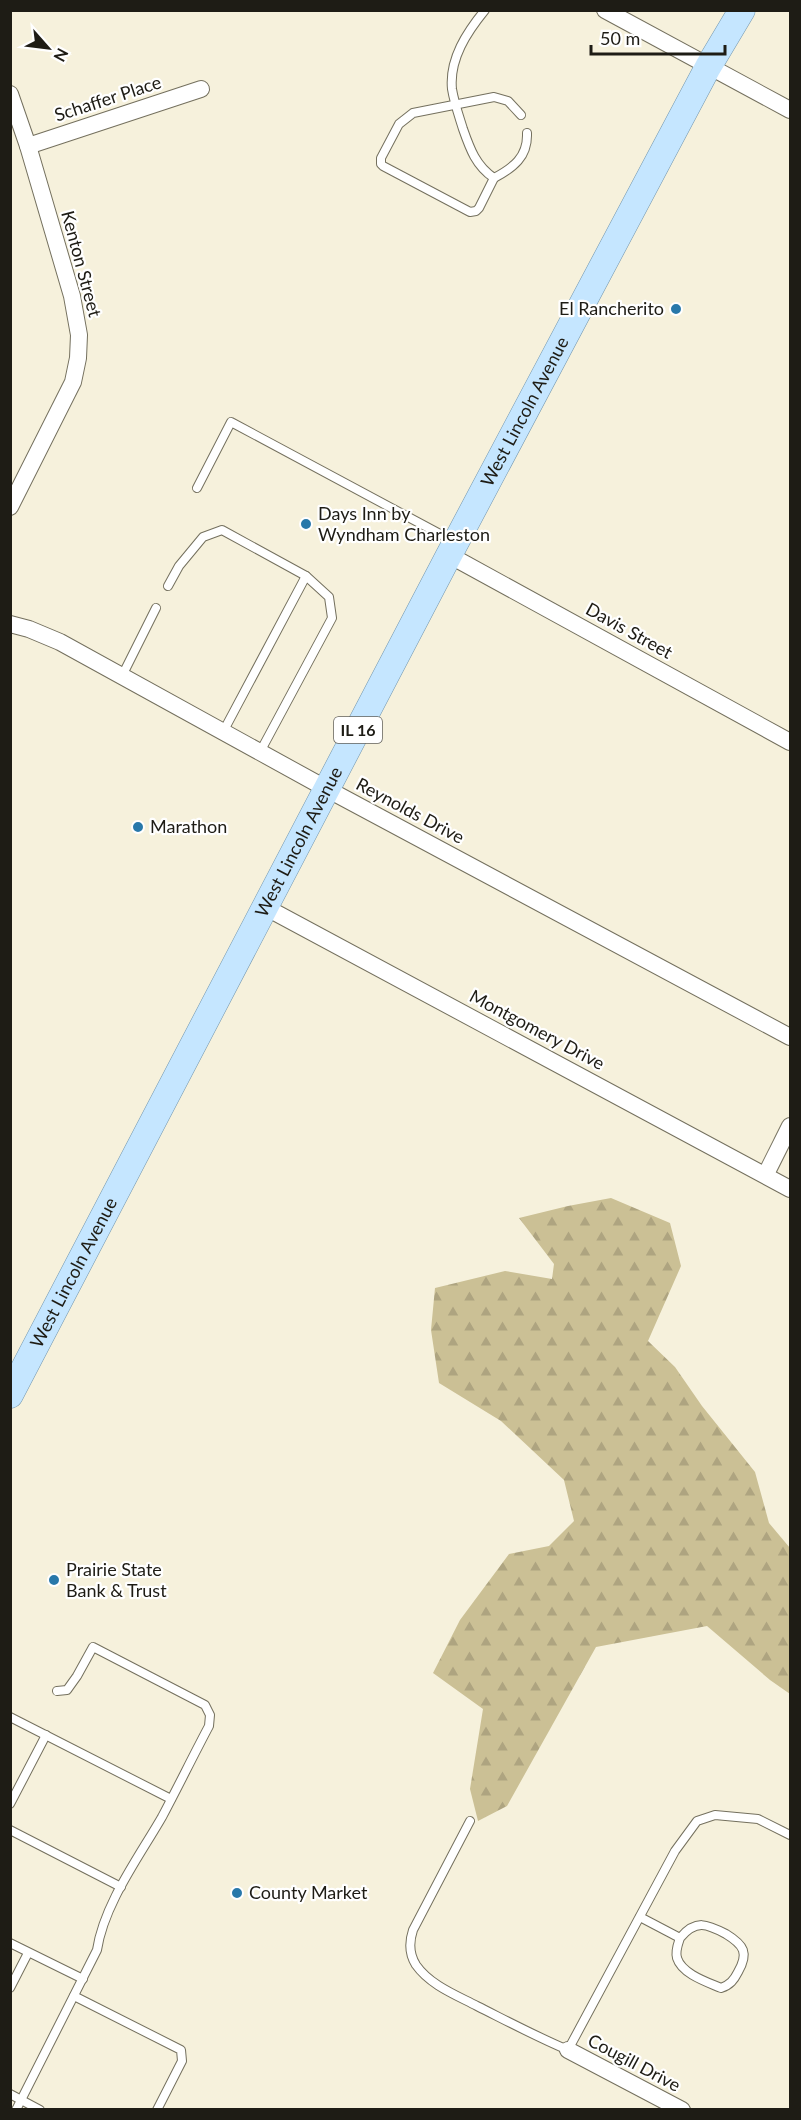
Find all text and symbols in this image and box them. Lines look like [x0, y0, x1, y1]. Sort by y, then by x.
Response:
north arrow [18, 18, 78, 78]
scale bar [591, 18, 724, 56]
text: 50 m [600, 27, 640, 49]
text: N [50, 45, 73, 65]
street label: Schaffer Place [51, 70, 164, 126]
street label: Kenton Street [57, 208, 107, 320]
place label: El Rancherito [559, 297, 664, 319]
marker: El Rancherito [669, 302, 683, 316]
street label: West Lincoln Avenue [475, 333, 573, 490]
place label: Days Inn by Wyndham Charleston [318, 502, 490, 545]
marker: Days Inn by Wyndham Charleston [299, 517, 313, 531]
street label: Davis Street [582, 597, 677, 663]
road number: IL 16 [334, 717, 382, 743]
street label: West Lincoln Avenue [250, 763, 346, 920]
street label: Reynolds Drive [353, 772, 468, 848]
place label: Marathon [150, 815, 227, 837]
marker: Marathon [131, 820, 145, 834]
street label: Montgomery Drive [466, 984, 609, 1074]
street label: West Lincoln Avenue [25, 1193, 121, 1351]
place label: Prairie State Bank & Trust [66, 1558, 167, 1601]
marker: Prairie State Bank & Trust [47, 1573, 61, 1587]
place label: County Market [249, 1881, 368, 1903]
marker: County Market [230, 1886, 244, 1900]
street label: Cougill Drive [584, 2029, 685, 2096]

